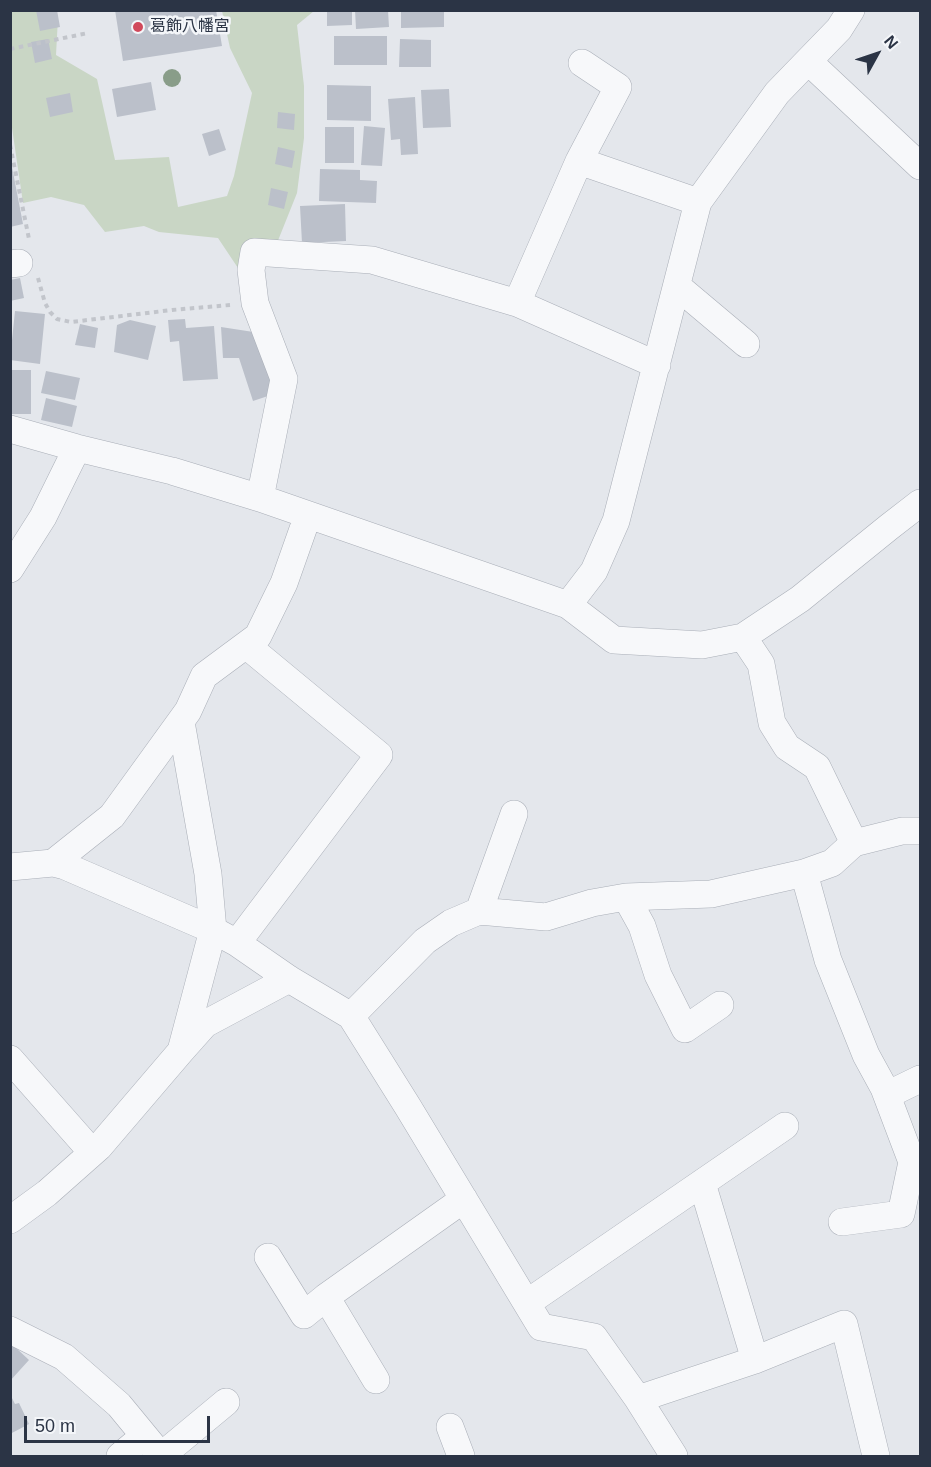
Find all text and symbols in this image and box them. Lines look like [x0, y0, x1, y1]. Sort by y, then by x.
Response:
place label: 葛飾八幡宮 [150, 17, 230, 37]
marker: 葛飾八幡宮 [131, 20, 145, 34]
north arrow [847, 24, 907, 84]
text: N [881, 32, 901, 52]
scale bar [27, 1404, 213, 1442]
text: 50 m [35, 1416, 75, 1436]

